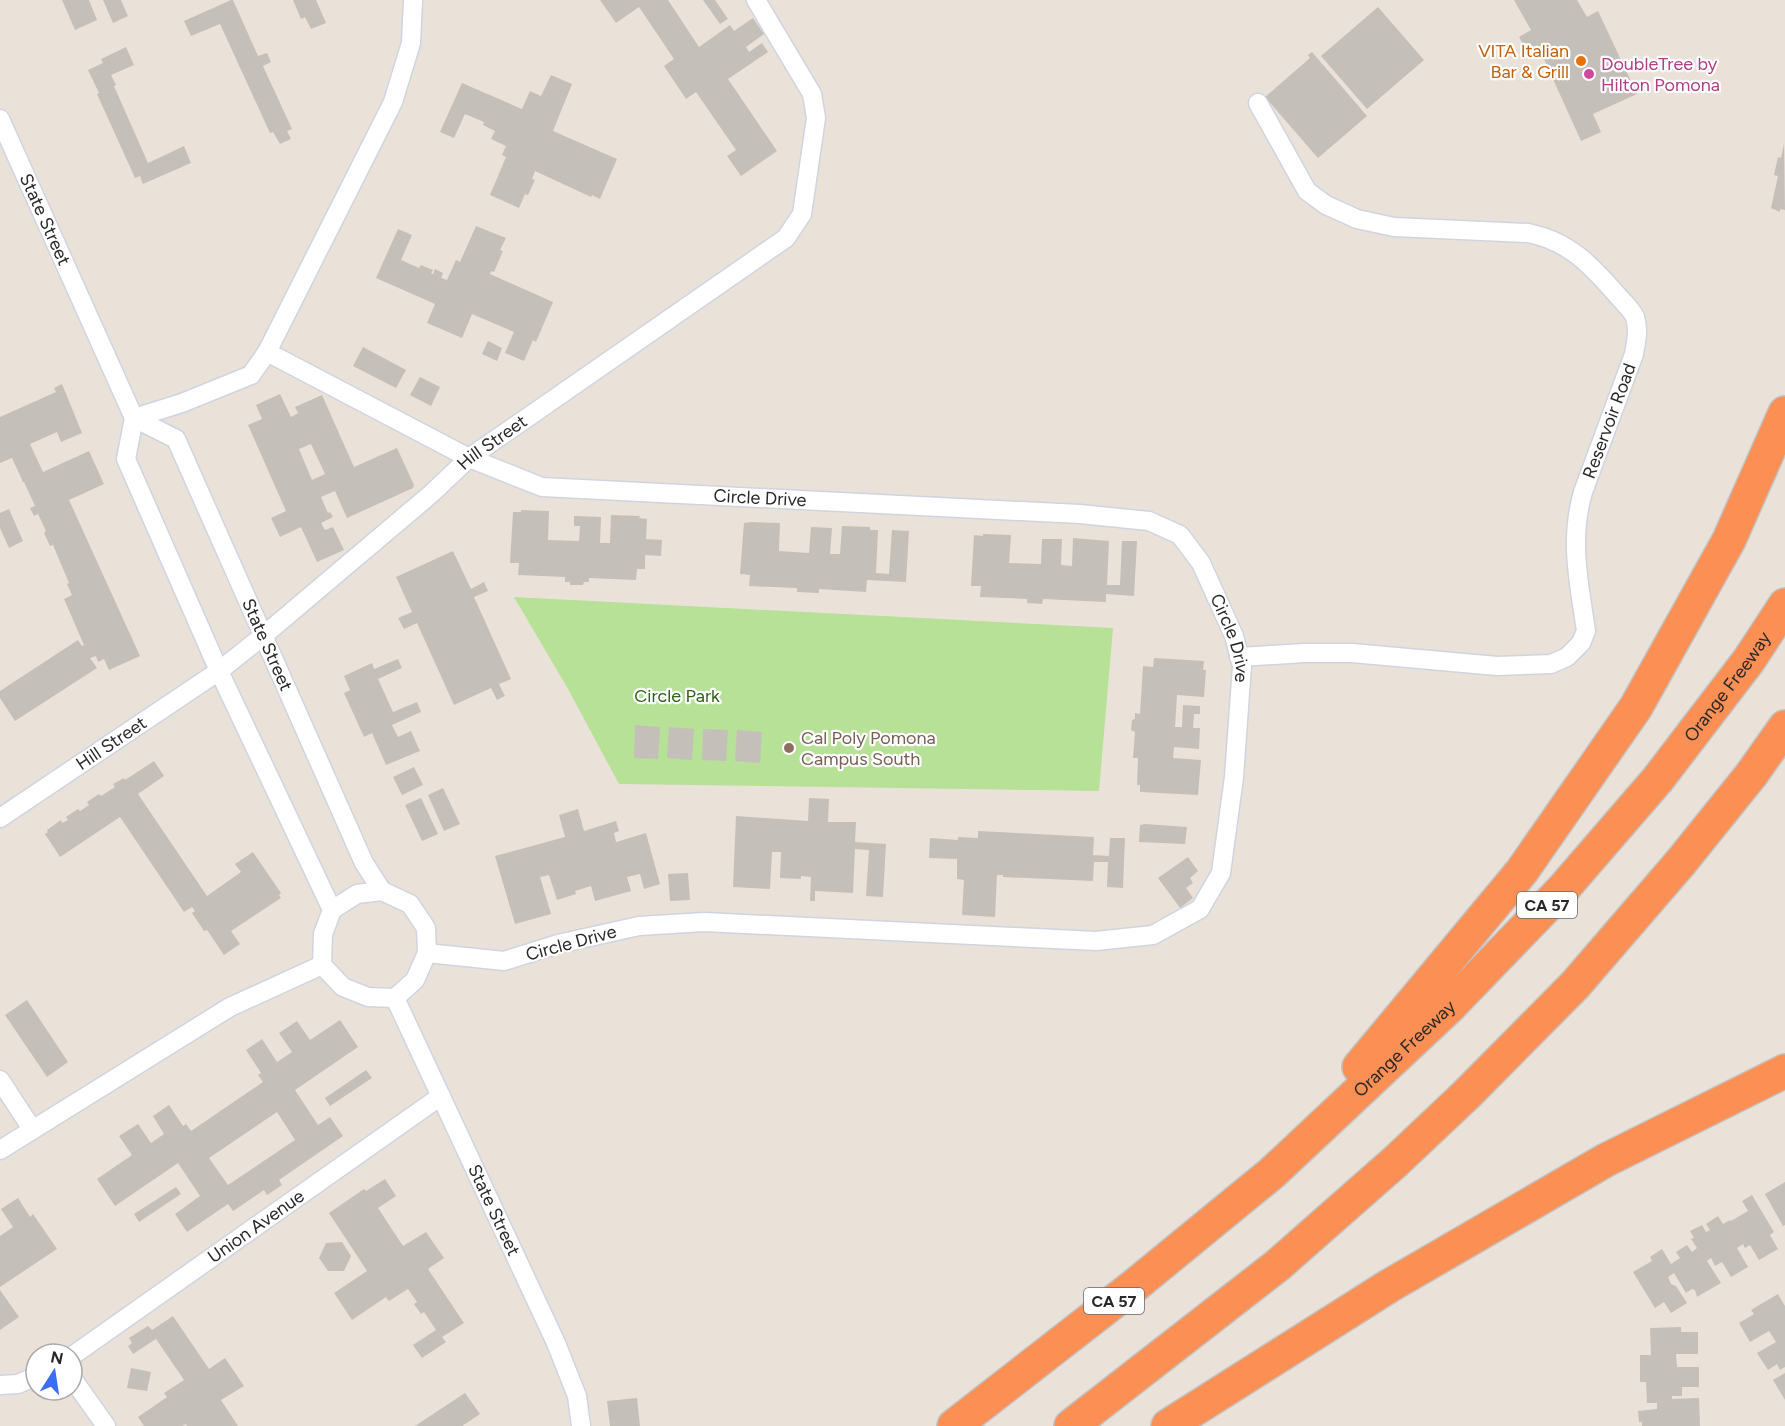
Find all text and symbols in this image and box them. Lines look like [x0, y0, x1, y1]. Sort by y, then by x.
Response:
place label: VITA Italian Bar & Grill [1478, 40, 1569, 83]
place label: DoubleTree by Hilton Pomona [1601, 53, 1720, 96]
marker: VITA Italian Bar & Grill [1574, 54, 1588, 68]
marker: DoubleTree by Hilton Pomona [1582, 67, 1596, 81]
street label: State Street [15, 170, 75, 269]
street label: Reservoir Road [1578, 360, 1641, 482]
street label: Hill Street [452, 410, 531, 475]
street label: Circle Drive [713, 485, 807, 511]
street label: Circle Drive [1205, 590, 1253, 684]
street label: State Street [237, 595, 297, 694]
street label: Orange Freeway [1679, 627, 1776, 746]
park label: Circle Park [634, 685, 720, 707]
street label: Hill Street [72, 712, 151, 775]
place label: Cal Poly Pomona Campus South [801, 727, 936, 770]
marker: Cal Poly Pomona Campus South [782, 741, 796, 755]
road number: CA 57 [1517, 892, 1577, 918]
street label: Circle Drive [523, 920, 619, 966]
street label: Orange Freeway [1349, 995, 1460, 1102]
street label: State Street [463, 1161, 525, 1259]
street label: Union Avenue [203, 1185, 309, 1268]
road number: CA 57 [1084, 1288, 1144, 1314]
north arrow [24, 1342, 84, 1402]
text: N [49, 1347, 65, 1368]

